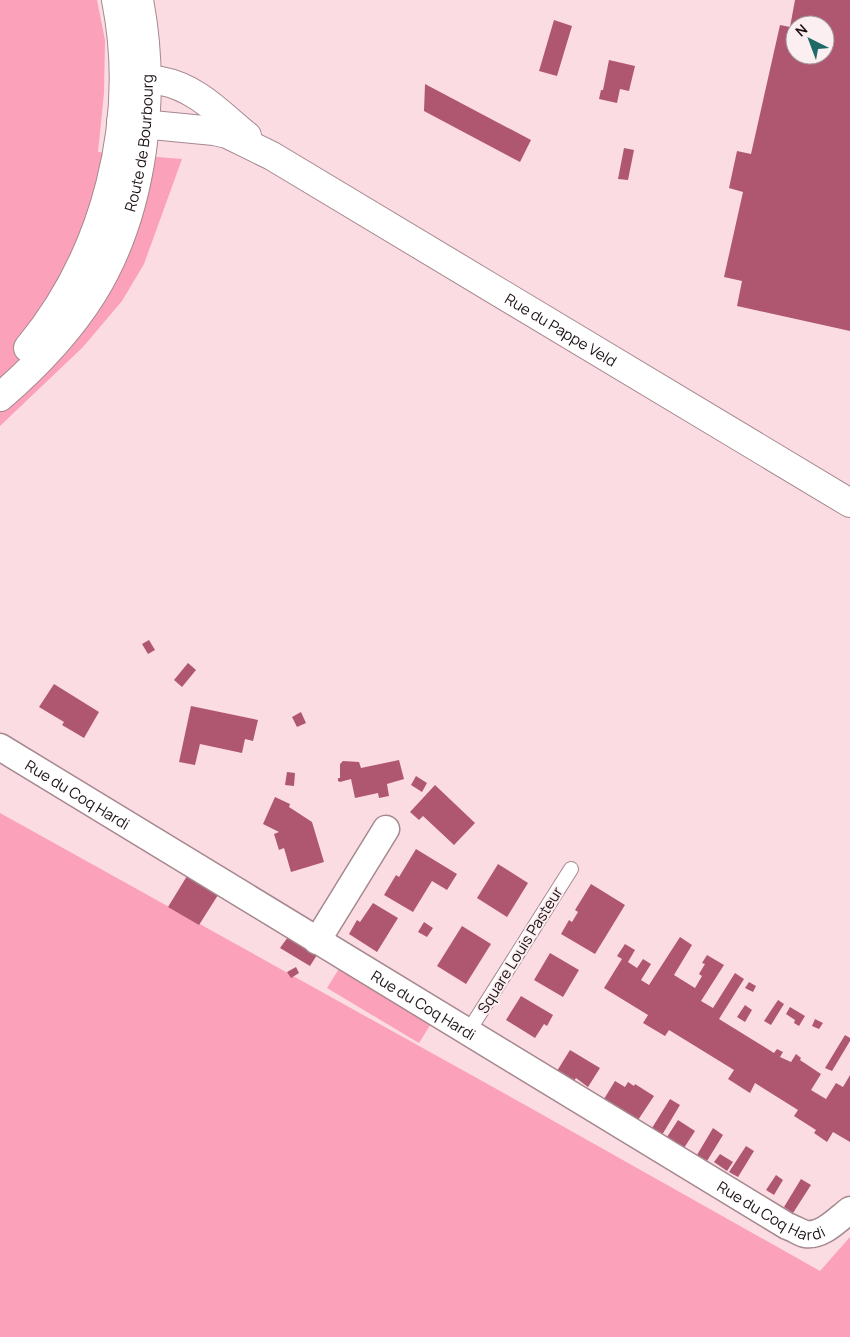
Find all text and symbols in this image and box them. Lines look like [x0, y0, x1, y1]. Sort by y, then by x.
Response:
north arrow [785, 15, 835, 65]
text: N [791, 20, 811, 40]
street label: Route de Bourbourg [119, 74, 157, 214]
street label: Rue du Pappe Veld [501, 288, 621, 371]
street label: Rue du Coq Hardi [22, 754, 134, 834]
street label: Square Louis Pasteur [472, 882, 568, 1017]
street label: Rue du Coq Hardi [368, 965, 480, 1045]
street label: Rue du Coq Hardi [713, 1176, 828, 1245]

